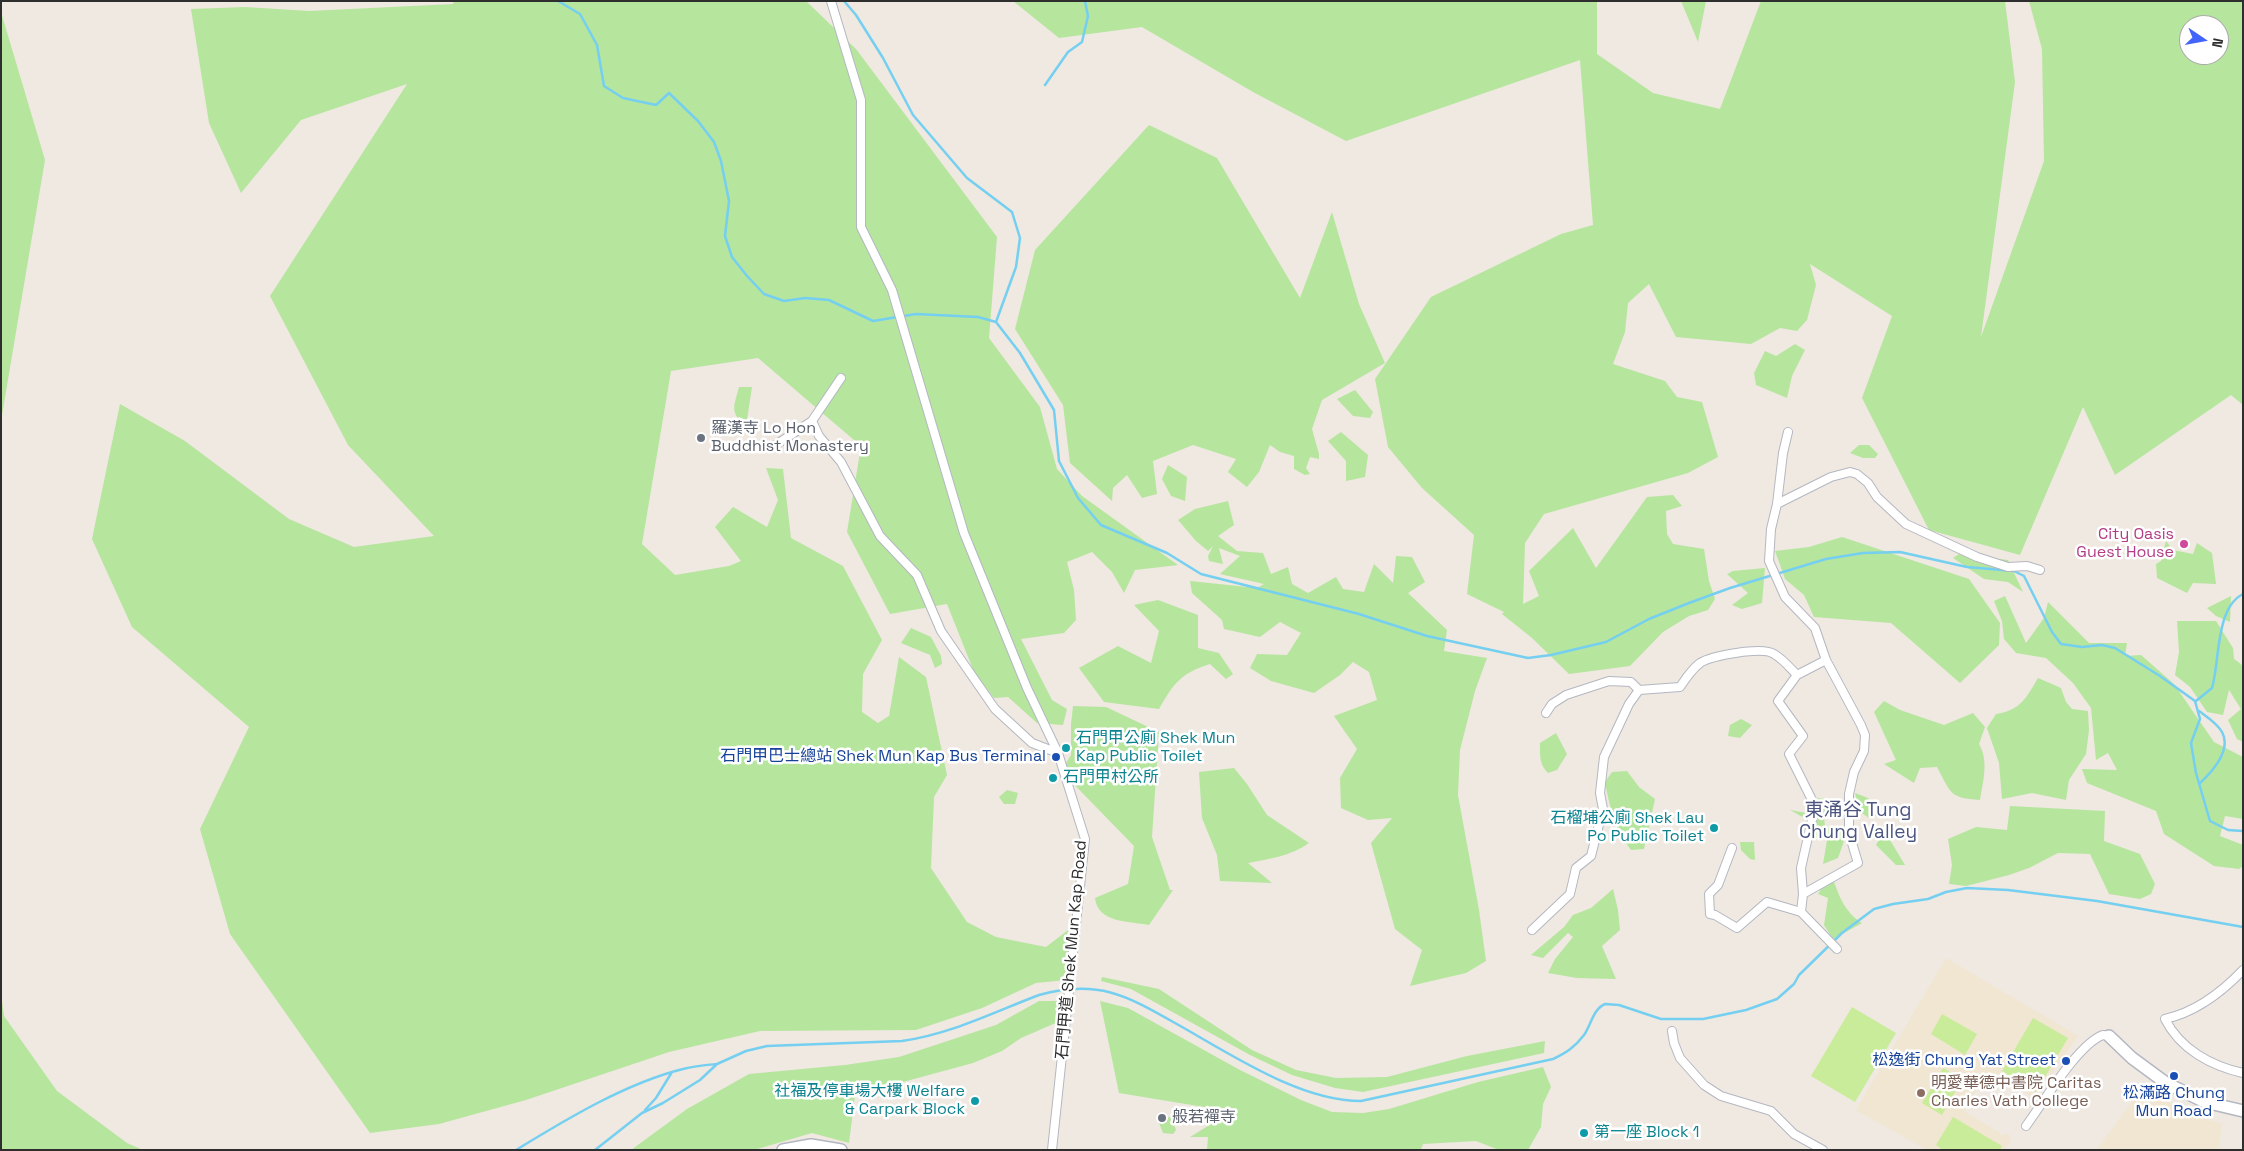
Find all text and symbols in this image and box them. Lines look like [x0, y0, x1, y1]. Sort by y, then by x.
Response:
north arrow [2179, 15, 2229, 65]
text: N [2208, 36, 2227, 49]
place label: 羅漢寺 Lo Hon Buddhist Monastery [711, 419, 869, 457]
marker: 羅漢寺 Lo Hon Buddhist Monastery [695, 432, 707, 444]
place label: City Oasis Guest House [2076, 525, 2174, 563]
marker: City Oasis Guest House [2178, 538, 2190, 550]
place label: 石門甲公廁 Shek Mun Kap Public Toilet [1076, 729, 1235, 767]
marker: 石門甲公廁 Shek Mun Kap Public Toilet [1060, 742, 1072, 754]
place label: 石門甲巴士總站 Shek Mun Kap Bus Terminal [720, 747, 1046, 767]
marker: 石門甲巴士總站 Shek Mun Kap Bus Terminal [1050, 751, 1062, 763]
place label: 石門甲村公所 [1063, 768, 1159, 788]
marker: 石門甲村公所 [1047, 772, 1059, 784]
district label: 東涌谷 Tung Chung Valley [1791, 800, 1925, 844]
place label: 石榴埔公廁 Shek Lau Po Public Toilet [1551, 809, 1704, 847]
marker: 石榴埔公廁 Shek Lau Po Public Toilet [1708, 822, 1720, 834]
street label: 石門甲道 Shek Mun Kap Road [1053, 840, 1091, 1060]
place label: 松逸街 Chung Yat Street [1872, 1051, 2056, 1071]
marker: 松逸街 Chung Yat Street [2060, 1055, 2072, 1067]
marker: 松滿路 Chung Mun Road [2168, 1070, 2180, 1082]
place label: 明愛華德中書院 Caritas Charles Vath College [1931, 1074, 2101, 1112]
place label: 社福及停車場大樓 Welfare & Carpark Block [774, 1082, 965, 1120]
place label: 松滿路 Chung Mun Road [2123, 1084, 2225, 1122]
marker: 明愛華德中書院 Caritas Charles Vath College [1915, 1087, 1927, 1099]
marker: 社福及停車場大樓 Welfare & Carpark Block [969, 1095, 981, 1107]
place label: 般若禪寺 [1172, 1108, 1236, 1128]
marker: 般若禪寺 [1156, 1112, 1168, 1124]
place label: 第一座 Block 1 [1594, 1123, 1699, 1143]
marker: 第一座 Block 1 [1578, 1127, 1590, 1139]

